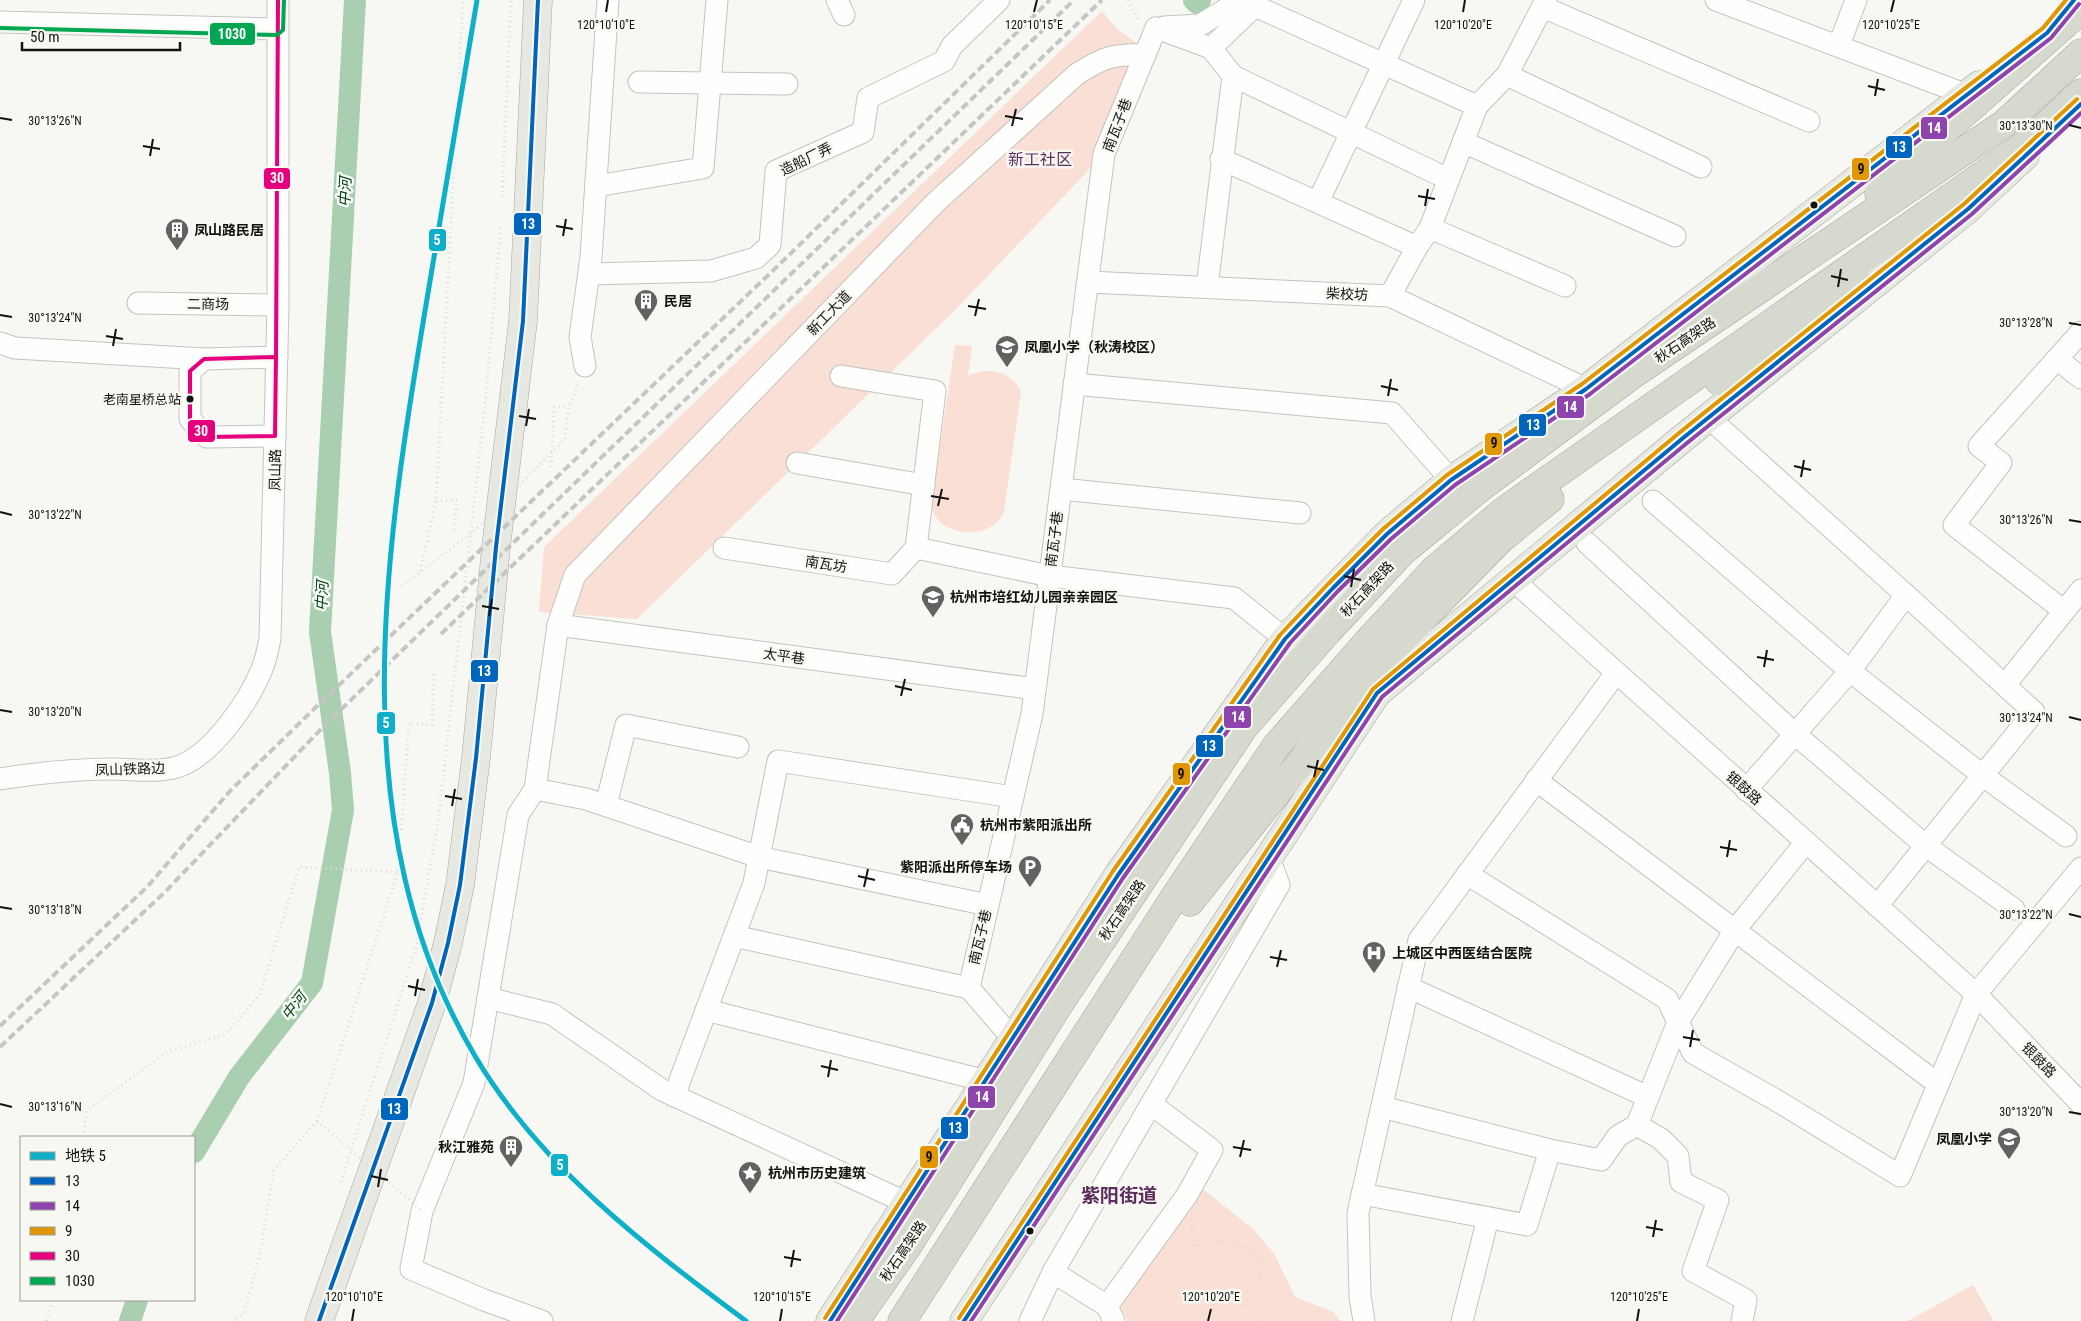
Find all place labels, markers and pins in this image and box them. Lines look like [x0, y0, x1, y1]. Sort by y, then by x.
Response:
unlabelled marker [1809, 200, 1819, 210]
building icon: 凤山路民居 [164, 217, 190, 251]
place label: 凤山路民居 [194, 222, 264, 238]
building icon: 民居 [633, 288, 659, 322]
place label: 民居 [664, 293, 692, 309]
school or university icon: 凤凰小学（秋涛校区） [994, 334, 1020, 368]
place label: 凤凰小学（秋涛校区） [1024, 339, 1164, 355]
place label: 老南星桥总站 [103, 392, 181, 407]
marker: 老南星桥总站 [185, 394, 195, 404]
school or university icon: 杭州市培红幼儿园亲亲园区 [920, 584, 946, 618]
place label: 杭州市培红幼儿园亲亲园区 [950, 589, 1118, 605]
public building icon: 杭州市紫阳派出所 [949, 812, 975, 846]
place label: 杭州市紫阳派出所 [980, 817, 1092, 833]
parking icon: 紫阳派出所停车场 [1017, 854, 1043, 888]
place label: 紫阳派出所停车场 [900, 859, 1012, 875]
hospital icon: 上城区中西医结合医院 [1361, 940, 1387, 974]
place label: 上城区中西医结合医院 [1392, 945, 1532, 961]
school or university icon: 凤凰小学 [1996, 1126, 2022, 1160]
place label: 凤凰小学 [1936, 1131, 1992, 1147]
building icon: 秋江雅苑 [498, 1134, 524, 1168]
place label: 秋江雅苑 [438, 1139, 494, 1155]
place icon: 杭州市历史建筑 [737, 1160, 763, 1194]
place label: 杭州市历史建筑 [768, 1165, 866, 1181]
unlabelled marker [1025, 1226, 1035, 1236]

